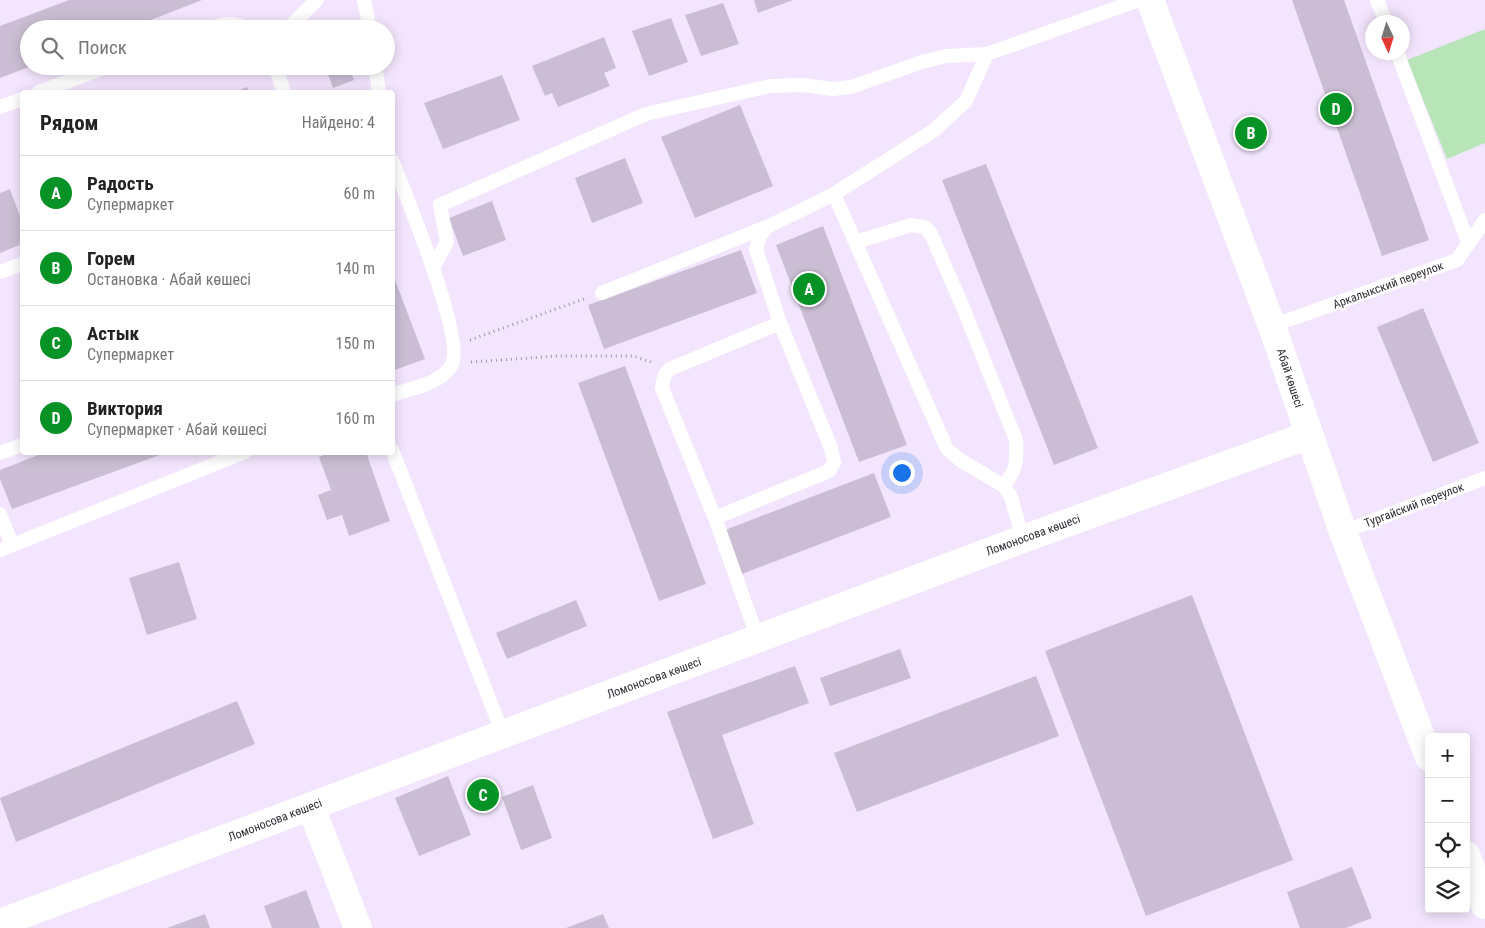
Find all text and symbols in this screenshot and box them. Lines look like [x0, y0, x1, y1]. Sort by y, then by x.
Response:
north arrow [1365, 15, 1410, 60]
search box [20, 20, 395, 75]
icon: search [38, 34, 66, 62]
text: Поиск [78, 36, 127, 59]
pin: D [1320, 90, 1352, 128]
text: Рядом [40, 111, 99, 135]
text: Найдено: 4 [302, 113, 375, 132]
pin: B [1235, 114, 1267, 152]
text: Радость [87, 172, 154, 195]
text: A [51, 184, 61, 203]
text: 60 m [343, 184, 375, 203]
text: Супермаркет [87, 195, 174, 214]
text: Горем [87, 247, 135, 270]
street label: Аркалыкский переулок [1331, 258, 1445, 311]
text: B [52, 259, 60, 278]
text: 140 m [336, 259, 375, 278]
text: Остановка · Абай көшесі [87, 270, 251, 289]
pin: A [793, 270, 825, 308]
text: Астык [87, 322, 139, 345]
text: C [51, 334, 61, 353]
text: 150 m [336, 334, 375, 353]
text: Супермаркет [87, 345, 174, 364]
street label: Абай көшесі [1274, 347, 1306, 409]
text: Виктория [87, 397, 163, 420]
text: D [51, 409, 61, 428]
text: 160 m [336, 409, 375, 428]
text: Супермаркет · Абай көшесі [87, 420, 267, 439]
your location [889, 460, 915, 486]
street label: Тургайский переулок [1362, 480, 1466, 530]
street label: Ломоносова көшесі [984, 511, 1082, 559]
street label: Ломоносова көшесі [605, 654, 703, 702]
map controls [1425, 733, 1470, 913]
button: + [1425, 733, 1470, 778]
pin: C [467, 776, 499, 814]
button: − [1425, 778, 1470, 823]
street label: Ломоносова көшесі [226, 796, 324, 844]
button: locate [1425, 823, 1470, 868]
button: layers [1425, 868, 1470, 913]

